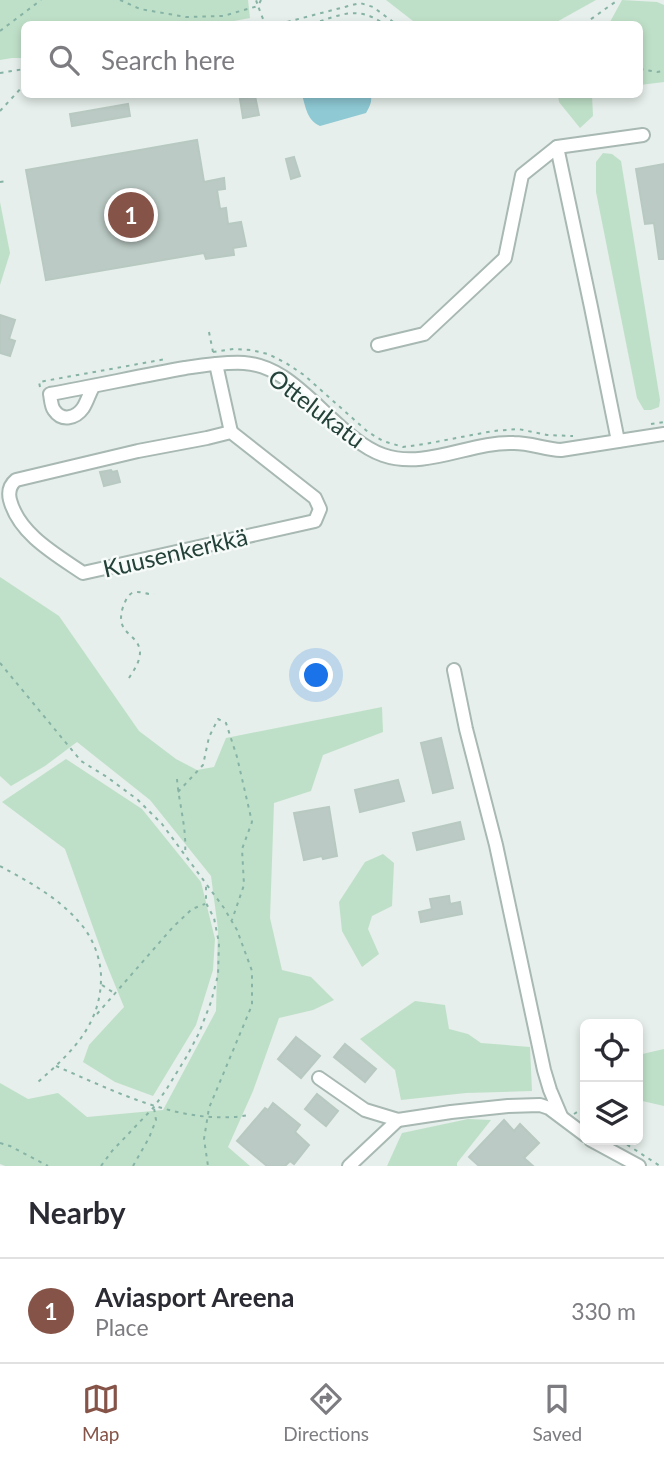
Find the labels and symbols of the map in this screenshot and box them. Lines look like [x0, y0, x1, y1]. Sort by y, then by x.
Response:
pin: 1 [108, 189, 154, 241]
street label: Ottelukatu [263, 362, 371, 454]
street label: Kuusenkerkkä [100, 521, 250, 583]
your location [299, 658, 333, 692]

